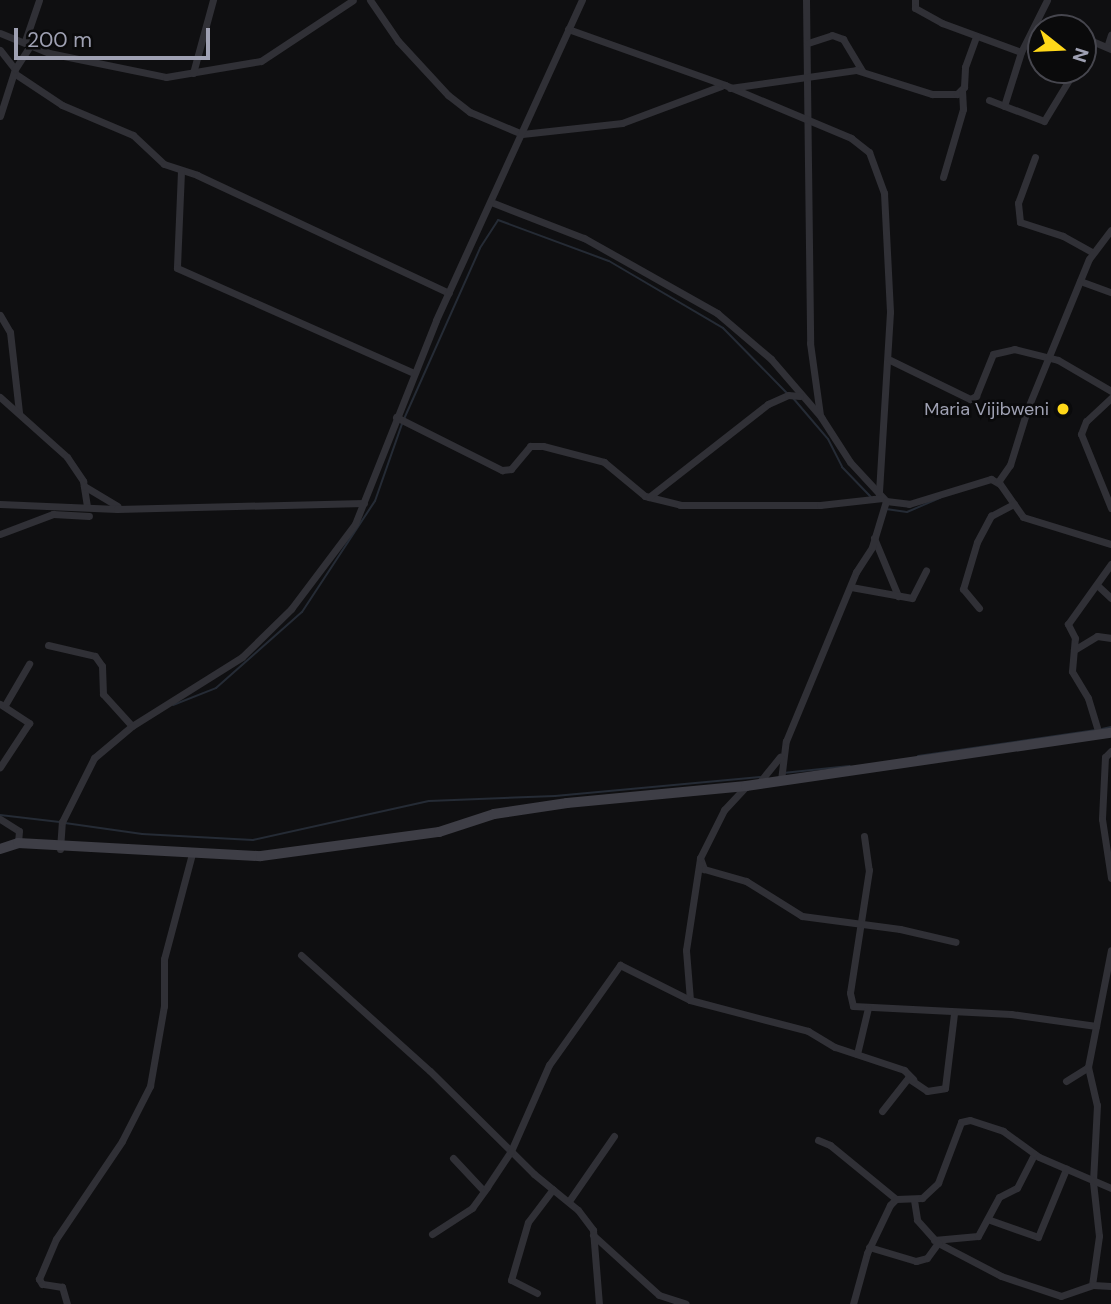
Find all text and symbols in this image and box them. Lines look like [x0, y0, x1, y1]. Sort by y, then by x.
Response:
scale bar [18, 14, 214, 58]
north arrow [1027, 14, 1097, 84]
text: 200 m [27, 26, 92, 54]
text: N [1067, 45, 1095, 65]
place label: Maria Vijibweni [924, 398, 1049, 420]
marker: Maria Vijibweni [1055, 401, 1071, 417]

